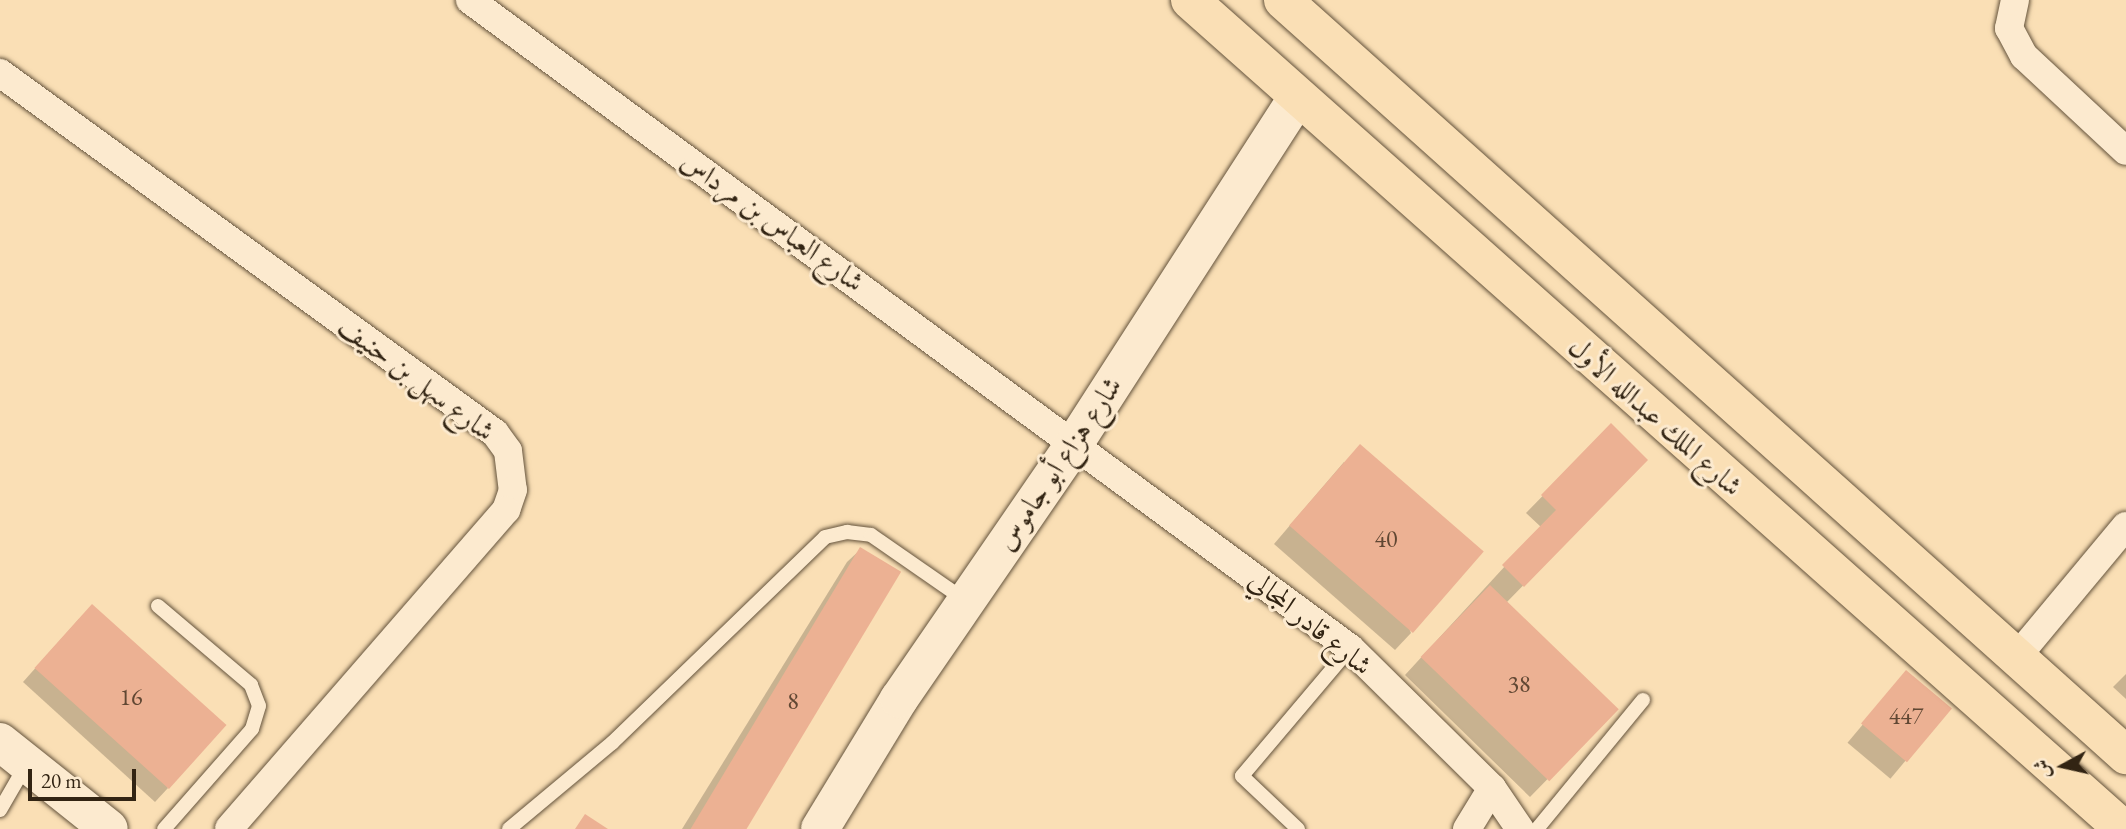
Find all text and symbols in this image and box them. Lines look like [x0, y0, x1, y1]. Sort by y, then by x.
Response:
street label: شارع العباس بن مرداس [675, 143, 871, 299]
street label: شارع سهل بن حنيف [332, 308, 502, 448]
street label: شارع الملك عبدالله الأول [1562, 329, 1750, 503]
street label: شارع هزاع أبو جاموس [988, 370, 1128, 556]
house number: 40 [1374, 525, 1398, 553]
street label: شارع قادر المجالي [1243, 562, 1379, 682]
house number: 38 [1507, 670, 1531, 698]
house number: 16 [119, 683, 143, 711]
house number: 8 [787, 687, 799, 715]
house number: 447 [1889, 702, 1923, 730]
north arrow [2028, 731, 2098, 801]
scale bar [32, 756, 140, 800]
text: ش [2028, 758, 2055, 780]
text: 20 m [41, 767, 82, 794]

